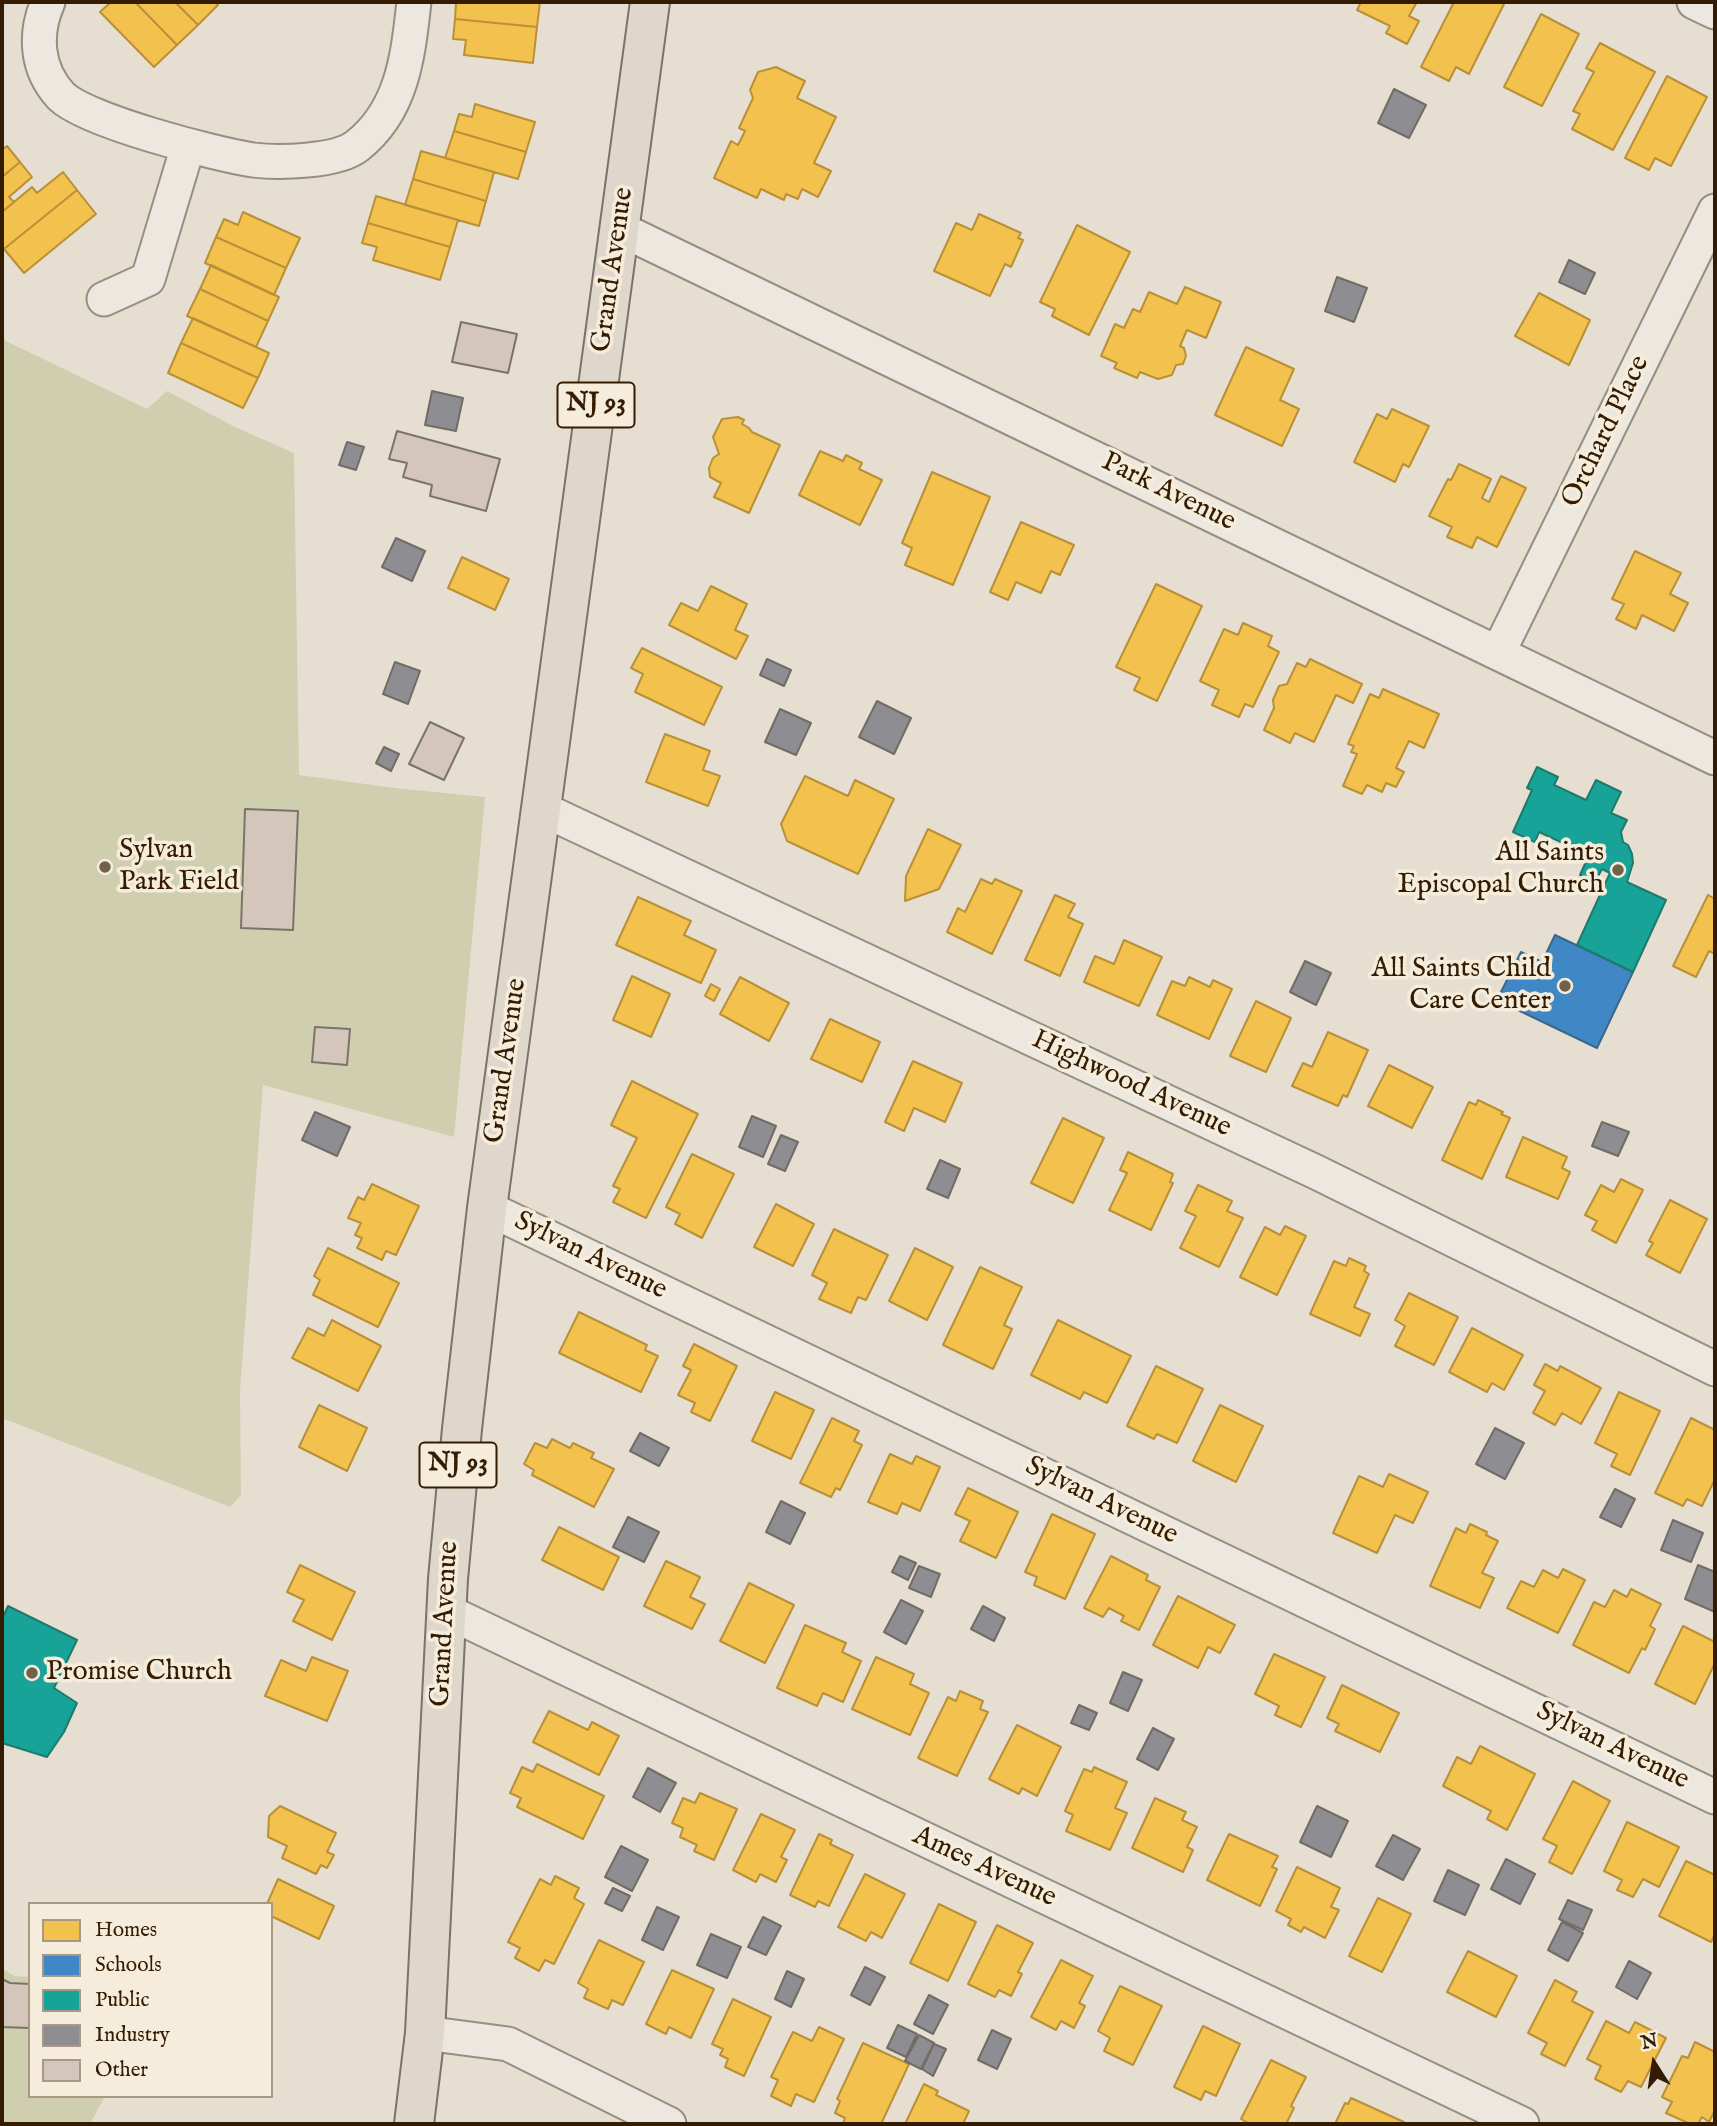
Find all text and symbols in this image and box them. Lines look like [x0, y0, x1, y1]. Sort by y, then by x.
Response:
street label: Grand Avenue [586, 185, 642, 355]
street label: Orchard Place [1556, 351, 1658, 513]
road number: NJ 93 [558, 382, 634, 428]
street label: Park Avenue [1096, 446, 1240, 540]
place label: Sylvan Park Field [119, 834, 239, 900]
place label: All Saints Episcopal Church [1398, 837, 1604, 903]
marker: Sylvan Park Field [97, 859, 113, 875]
marker: All Saints Episcopal Church [1610, 862, 1626, 878]
place label: All Saints Child Care Center [1371, 953, 1551, 1019]
street label: Grand Avenue [479, 976, 535, 1146]
marker: All Saints Child Care Center [1557, 978, 1573, 994]
street label: Highwood Avenue [1026, 1024, 1236, 1146]
street label: Sylvan Avenue [508, 1206, 672, 1308]
road number: NJ 93 [420, 1442, 496, 1488]
street label: Sylvan Avenue [1019, 1451, 1183, 1553]
street label: Grand Avenue [425, 1540, 467, 1708]
place label: Promise Church [46, 1656, 232, 1690]
marker: Promise Church [24, 1665, 40, 1681]
street label: Sylvan Avenue [1530, 1696, 1694, 1798]
street label: Ames Avenue [907, 1820, 1061, 1916]
legend [28, 1902, 273, 2098]
text: Homes [95, 1917, 157, 1944]
text: Schools [95, 1952, 162, 1979]
text: Public [95, 1987, 149, 2014]
text: Industry [95, 2022, 170, 2049]
north arrow [1619, 2028, 1689, 2098]
text: N [1639, 2029, 1660, 2056]
text: Other [95, 2057, 148, 2084]

